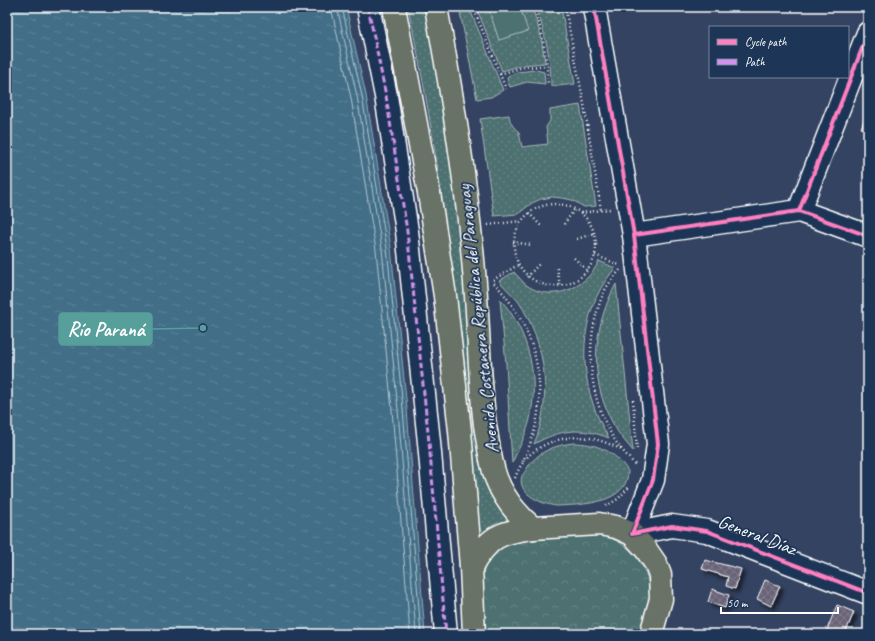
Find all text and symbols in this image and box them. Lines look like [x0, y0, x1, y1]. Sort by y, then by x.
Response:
legend [709, 26, 849, 78]
text: Cycle path [745, 34, 787, 50]
text: Path [745, 54, 765, 70]
street label: Avenida Costanera República del Paraguay [452, 182, 504, 454]
callout: Río Paraná [59, 313, 152, 345]
text: Río Paraná [68, 317, 147, 342]
street label: General Díaz [715, 509, 801, 562]
scale bar [721, 589, 838, 615]
text: 50 m [727, 595, 749, 611]

